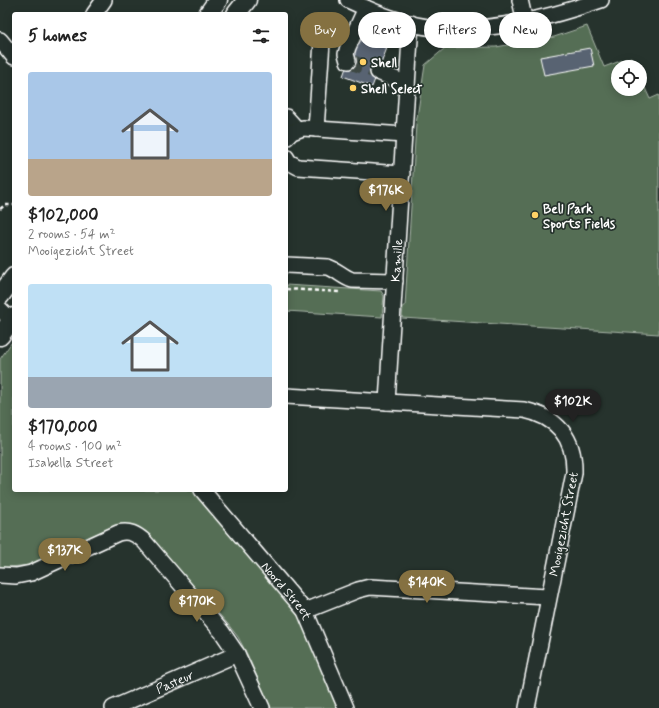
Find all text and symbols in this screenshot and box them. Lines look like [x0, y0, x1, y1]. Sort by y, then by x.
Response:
chip: Buy [300, 12, 350, 48]
chip: Rent [358, 12, 416, 48]
chip: Filters [424, 12, 491, 48]
chip: New [499, 12, 552, 48]
text: 5 homes [28, 25, 87, 47]
icon: filters [250, 25, 272, 47]
place label: Shell [371, 55, 397, 72]
marker: Shell [358, 57, 368, 67]
map controls [611, 60, 647, 96]
button: locate [611, 60, 647, 96]
place label: Shell Select [361, 81, 423, 98]
marker: Shell Select [348, 83, 358, 93]
icon: home [114, 98, 186, 170]
pin: $176K [358, 178, 414, 212]
text: $176K [368, 182, 404, 199]
place label: Bell Park Sports Fields [543, 201, 615, 233]
text: $102,000 [28, 204, 99, 226]
marker: Bell Park Sports Fields [530, 210, 540, 220]
text: 2 rooms · 54 m² [28, 226, 115, 243]
street label: Kamille [388, 238, 407, 283]
text: Mooigezicht Street [28, 243, 134, 260]
icon: home [114, 310, 186, 382]
pin: $102K [545, 389, 601, 423]
text: $102K [554, 393, 592, 410]
text: $170,000 [28, 416, 98, 438]
text: 4 rooms · 100 m² [28, 438, 122, 455]
text: Isabella Street [28, 455, 114, 472]
street label: Mooigezicht Street [546, 471, 583, 578]
pin: $137K [37, 538, 93, 572]
text: $137K [47, 542, 83, 559]
street label: Noord Street [257, 559, 315, 623]
pin: $140K [399, 570, 455, 604]
text: $140K [408, 574, 446, 591]
pin: $170K [169, 589, 225, 623]
text: $170K [179, 593, 216, 610]
street label: Pasteur [153, 667, 197, 698]

